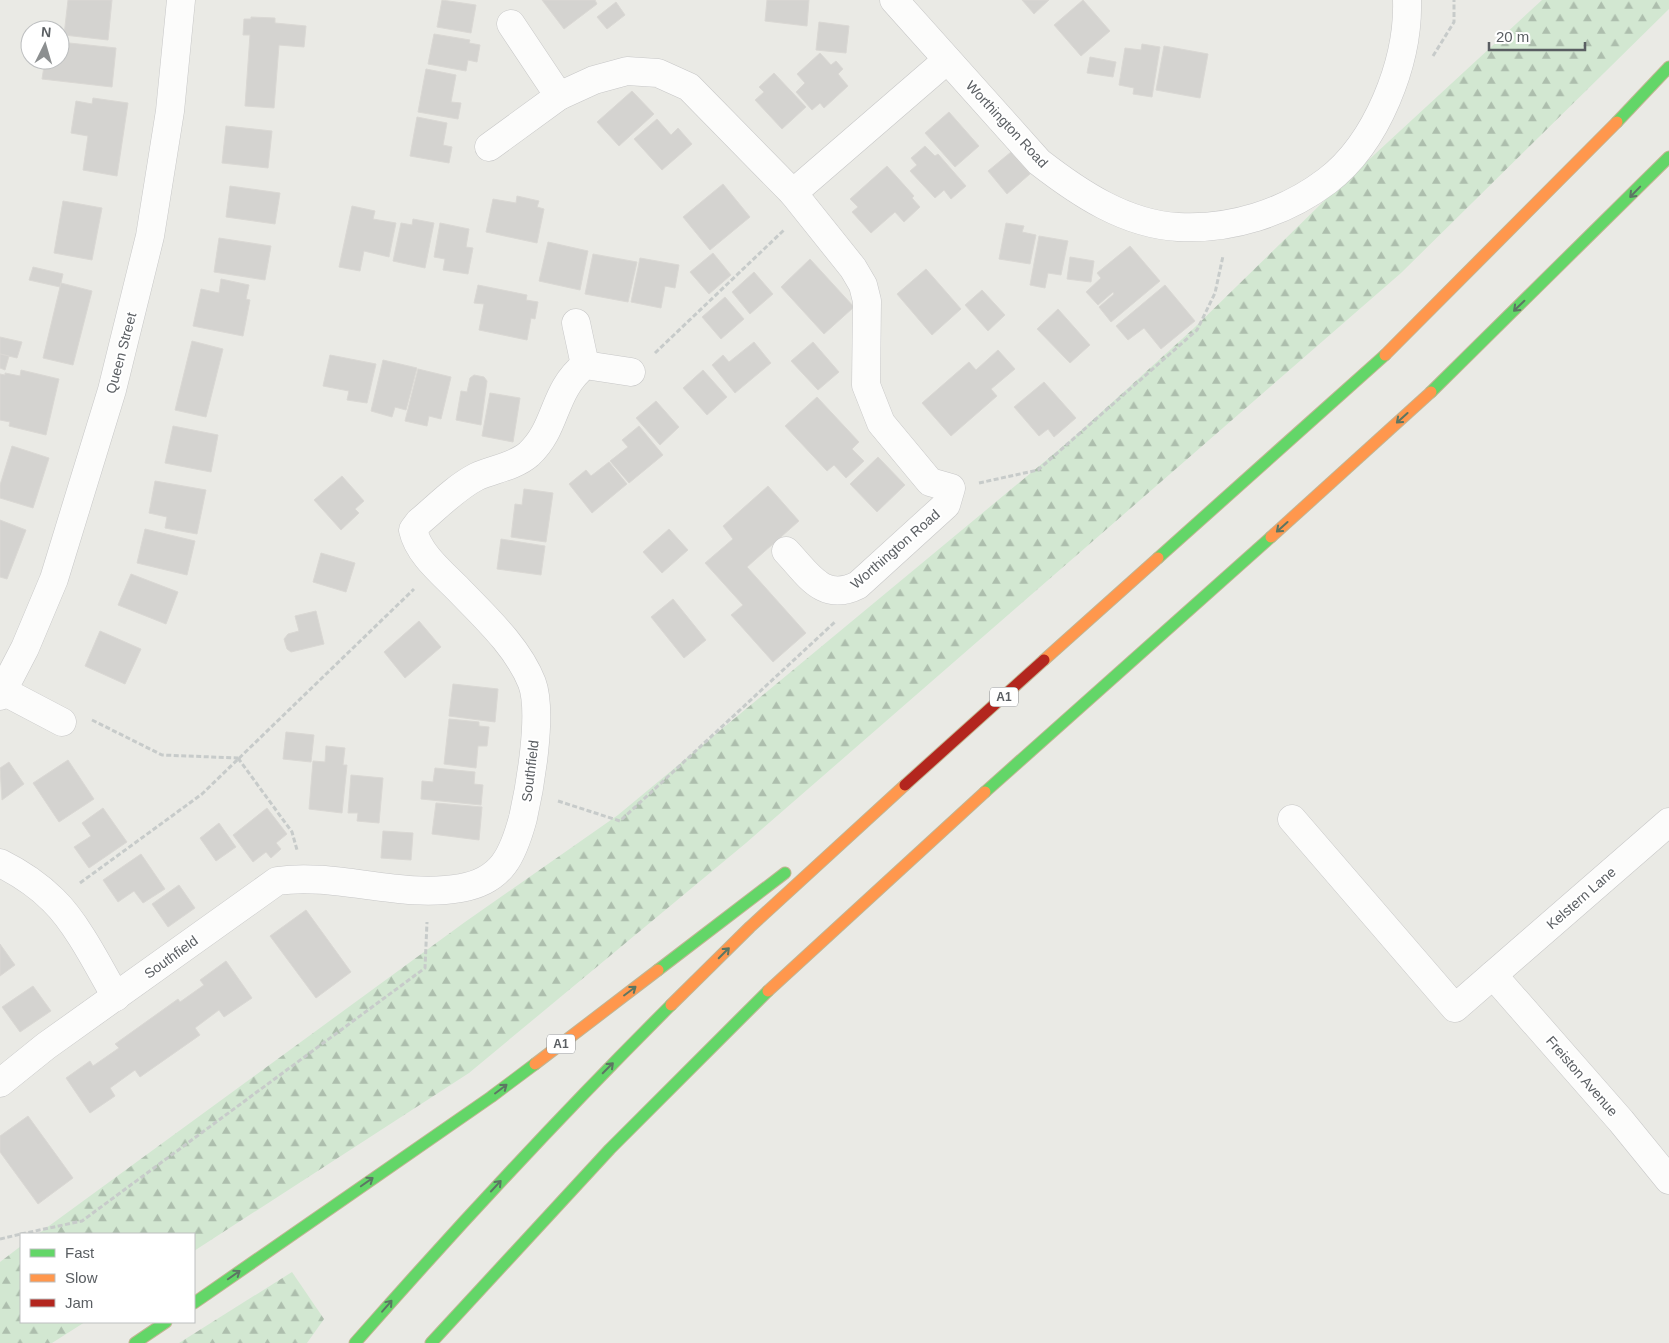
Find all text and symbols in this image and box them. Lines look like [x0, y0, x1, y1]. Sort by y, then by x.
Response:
north arrow [20, 20, 70, 70]
scale bar [1489, 20, 1585, 52]
text: N [40, 24, 52, 40]
text: 20 m [1496, 28, 1529, 45]
street label: Worthington Road [963, 77, 1051, 171]
one-way arrow [1629, 186, 1641, 198]
one-way arrow [1513, 300, 1526, 312]
street label: Queen Street [102, 311, 140, 395]
one-way arrow [1396, 412, 1408, 424]
street label: Worthington Road [847, 506, 943, 592]
one-way arrow [1275, 522, 1288, 533]
road number: A1 [990, 688, 1018, 706]
street label: Southfield [518, 739, 542, 803]
street label: Kelstern Lane [1543, 863, 1619, 932]
street label: Southfield [141, 932, 201, 982]
one-way arrow [717, 948, 729, 960]
one-way arrow [623, 986, 637, 996]
street label: Freiston Avenue [1543, 1033, 1621, 1119]
road number: A1 [547, 1034, 575, 1054]
one-way arrow [602, 1062, 614, 1074]
one-way arrow [494, 1084, 507, 1095]
one-way arrow [360, 1177, 374, 1187]
one-way arrow [490, 1179, 502, 1192]
legend [20, 1233, 195, 1323]
text: Fast [65, 1244, 95, 1261]
text: Slow [65, 1269, 98, 1286]
one-way arrow [227, 1270, 241, 1280]
text: Jam [65, 1294, 93, 1311]
one-way arrow [382, 1300, 393, 1313]

